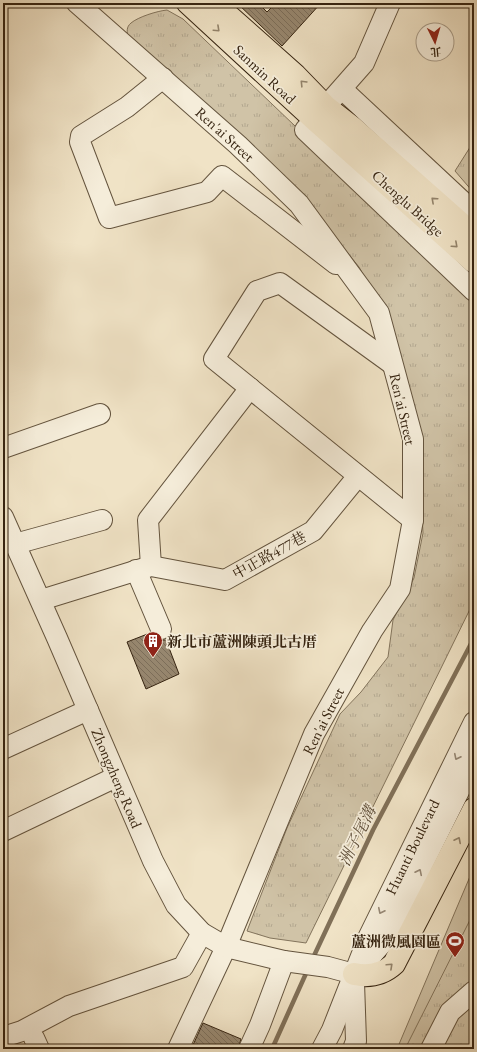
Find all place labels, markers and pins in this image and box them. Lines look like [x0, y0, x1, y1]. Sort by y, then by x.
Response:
building icon: 新北市蘆洲陳頭北古厝 [142, 630, 164, 658]
place label: 新北市蘆洲陳頭北古厝 [167, 632, 317, 651]
sports icon: 蘆洲微風園區 [444, 930, 466, 958]
place label: 蘆洲微風園區 [351, 932, 441, 951]

